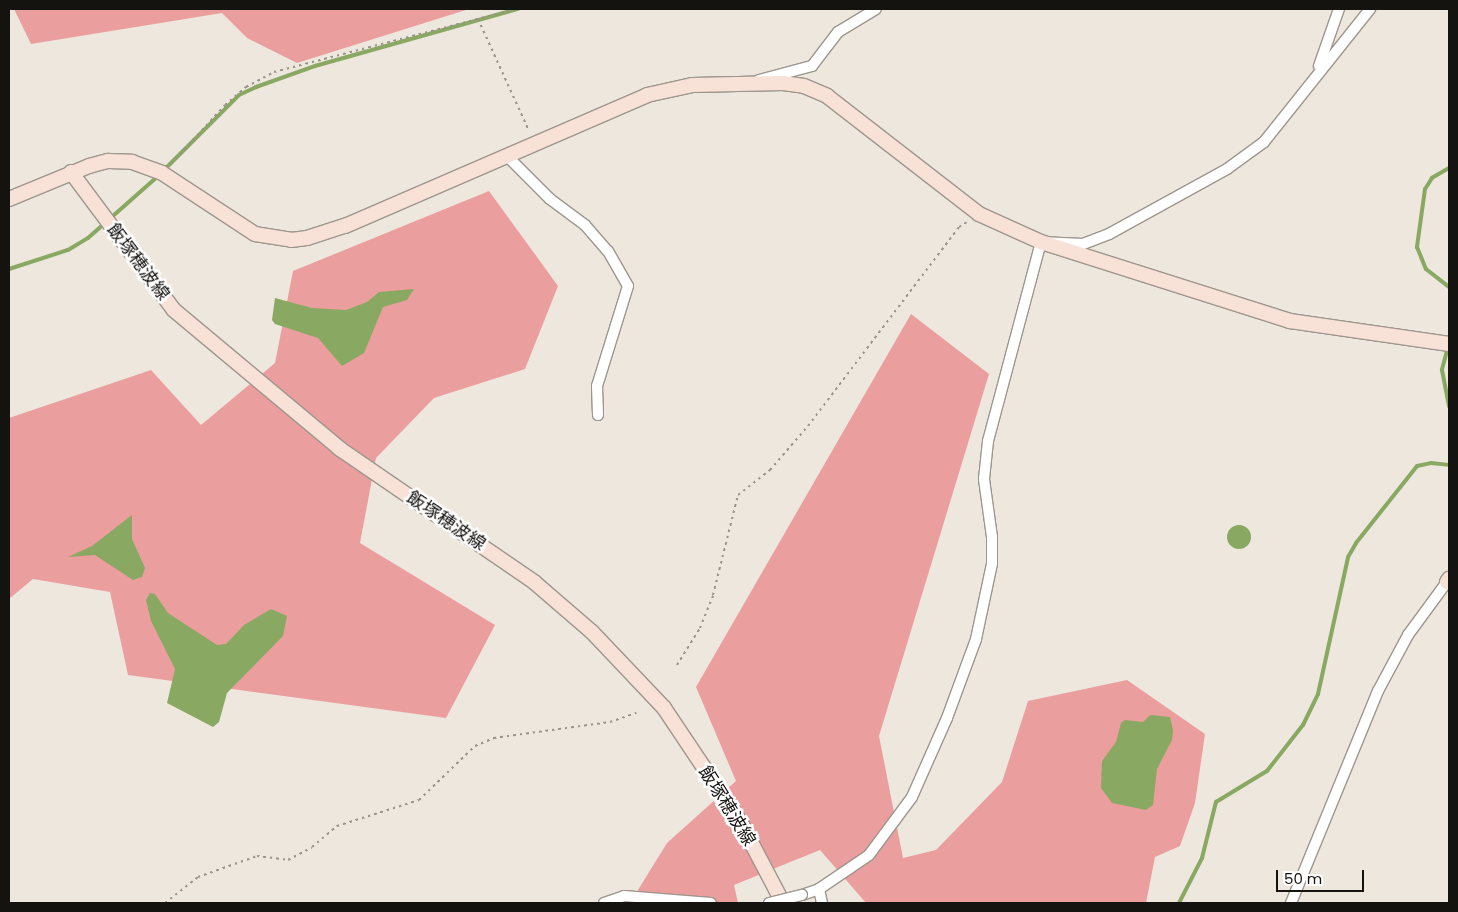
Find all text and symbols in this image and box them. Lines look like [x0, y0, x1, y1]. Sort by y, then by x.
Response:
street label: 飯塚穂波線 [102, 220, 174, 304]
street label: 飯塚穂波線 [403, 487, 489, 555]
street label: 飯塚穂波線 [694, 762, 760, 850]
scale bar [1278, 860, 1366, 892]
text: 50 m [1284, 868, 1322, 889]

